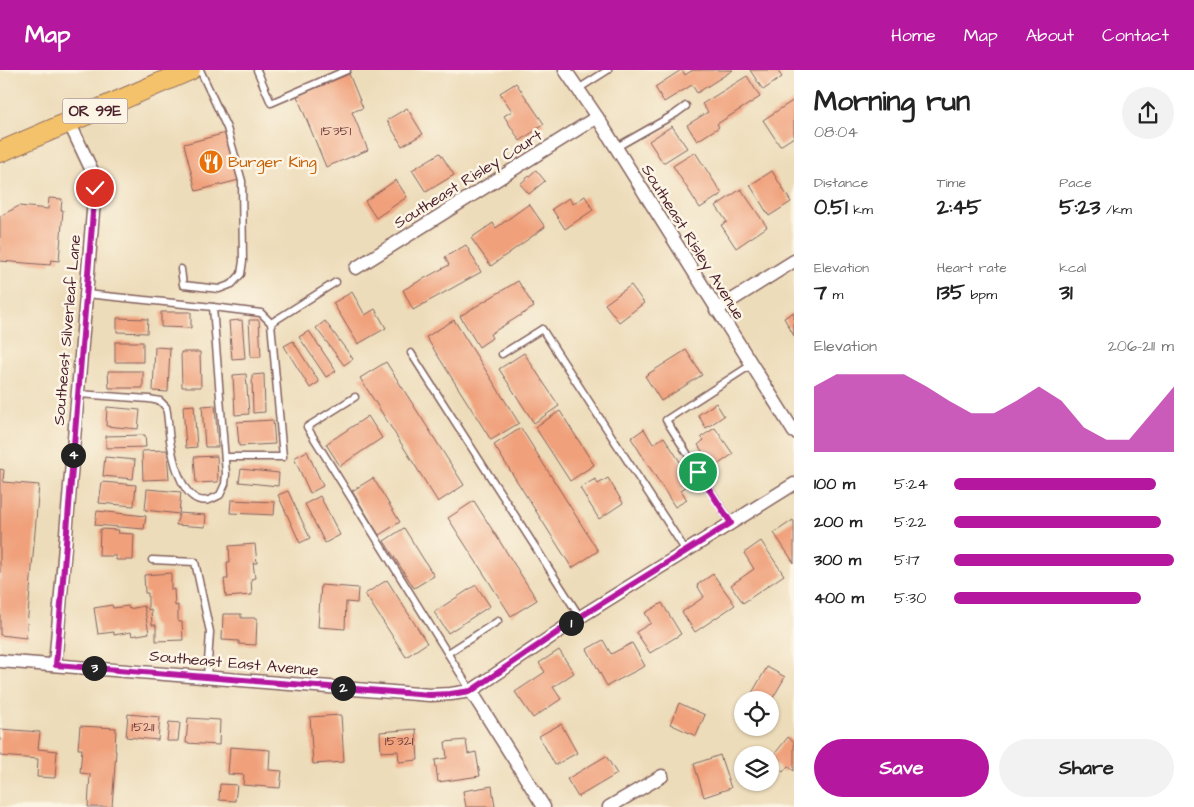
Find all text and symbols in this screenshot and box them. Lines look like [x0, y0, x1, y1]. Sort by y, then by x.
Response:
text: Map [25, 18, 70, 52]
text: Home [891, 23, 936, 48]
text: Map [964, 23, 998, 48]
text: About [1026, 23, 1074, 48]
text: Contact [1102, 23, 1169, 48]
text: Morning run [814, 82, 970, 121]
button: share [1122, 87, 1174, 139]
road number: OR 99E [62, 98, 128, 124]
house number: 15351 [321, 121, 351, 141]
text: 08:04 [814, 121, 858, 143]
street label: Southeast Risley Court [389, 124, 548, 235]
restaurant icon: Burger King [198, 149, 224, 175]
place label: Burger King [228, 151, 317, 174]
street label: Southeast Risley Avenue [635, 160, 750, 325]
pin [74, 167, 116, 209]
text: Distance [814, 173, 868, 193]
text: Time [937, 173, 966, 193]
text: Pace [1059, 173, 1092, 193]
icon: check [81, 174, 109, 202]
text: 0.51 [814, 193, 848, 222]
text: 2:45 [937, 193, 981, 222]
text: 5:23 [1059, 193, 1100, 222]
text: km [848, 200, 873, 220]
text: /km [1100, 200, 1132, 220]
street label: Southeast Silverleaf Lane [48, 233, 86, 426]
text: Elevation [814, 258, 869, 278]
text: Heart rate [937, 258, 1007, 278]
text: kcal [1059, 258, 1086, 278]
text: 7 [814, 278, 827, 307]
text: 135 [937, 278, 965, 307]
text: 31 [1059, 278, 1073, 307]
text: m [827, 285, 843, 305]
text: bpm [965, 285, 997, 305]
text: Elevation [814, 335, 877, 357]
text: 206–211 m [1108, 335, 1174, 357]
pin: 4 [60, 442, 86, 468]
text: 4 [69, 445, 78, 465]
pin [677, 451, 719, 493]
icon: arrive [684, 458, 712, 486]
text: 100 m [814, 473, 855, 495]
text: 5:24 [894, 473, 928, 495]
text: 200 m [814, 511, 862, 533]
text: 5:22 [894, 511, 926, 533]
text: 300 m [814, 549, 861, 571]
text: 5:17 [894, 549, 920, 571]
text: 400 m [814, 587, 864, 609]
text: 5:30 [894, 587, 926, 609]
pin: 1 [558, 610, 584, 636]
text: 1 [571, 613, 572, 633]
street label: Southeast East Avenue [148, 645, 320, 681]
pin: 3 [82, 656, 106, 680]
text: 3 [91, 658, 98, 678]
pin: 2 [330, 676, 356, 700]
text: 2 [339, 678, 348, 698]
map controls [734, 691, 779, 791]
button: locate [734, 691, 779, 736]
house number: 15211 [131, 717, 155, 737]
house number: 15321 [385, 731, 414, 751]
button: Save [814, 739, 989, 797]
button: Share [999, 739, 1174, 797]
button: layers [734, 746, 779, 791]

